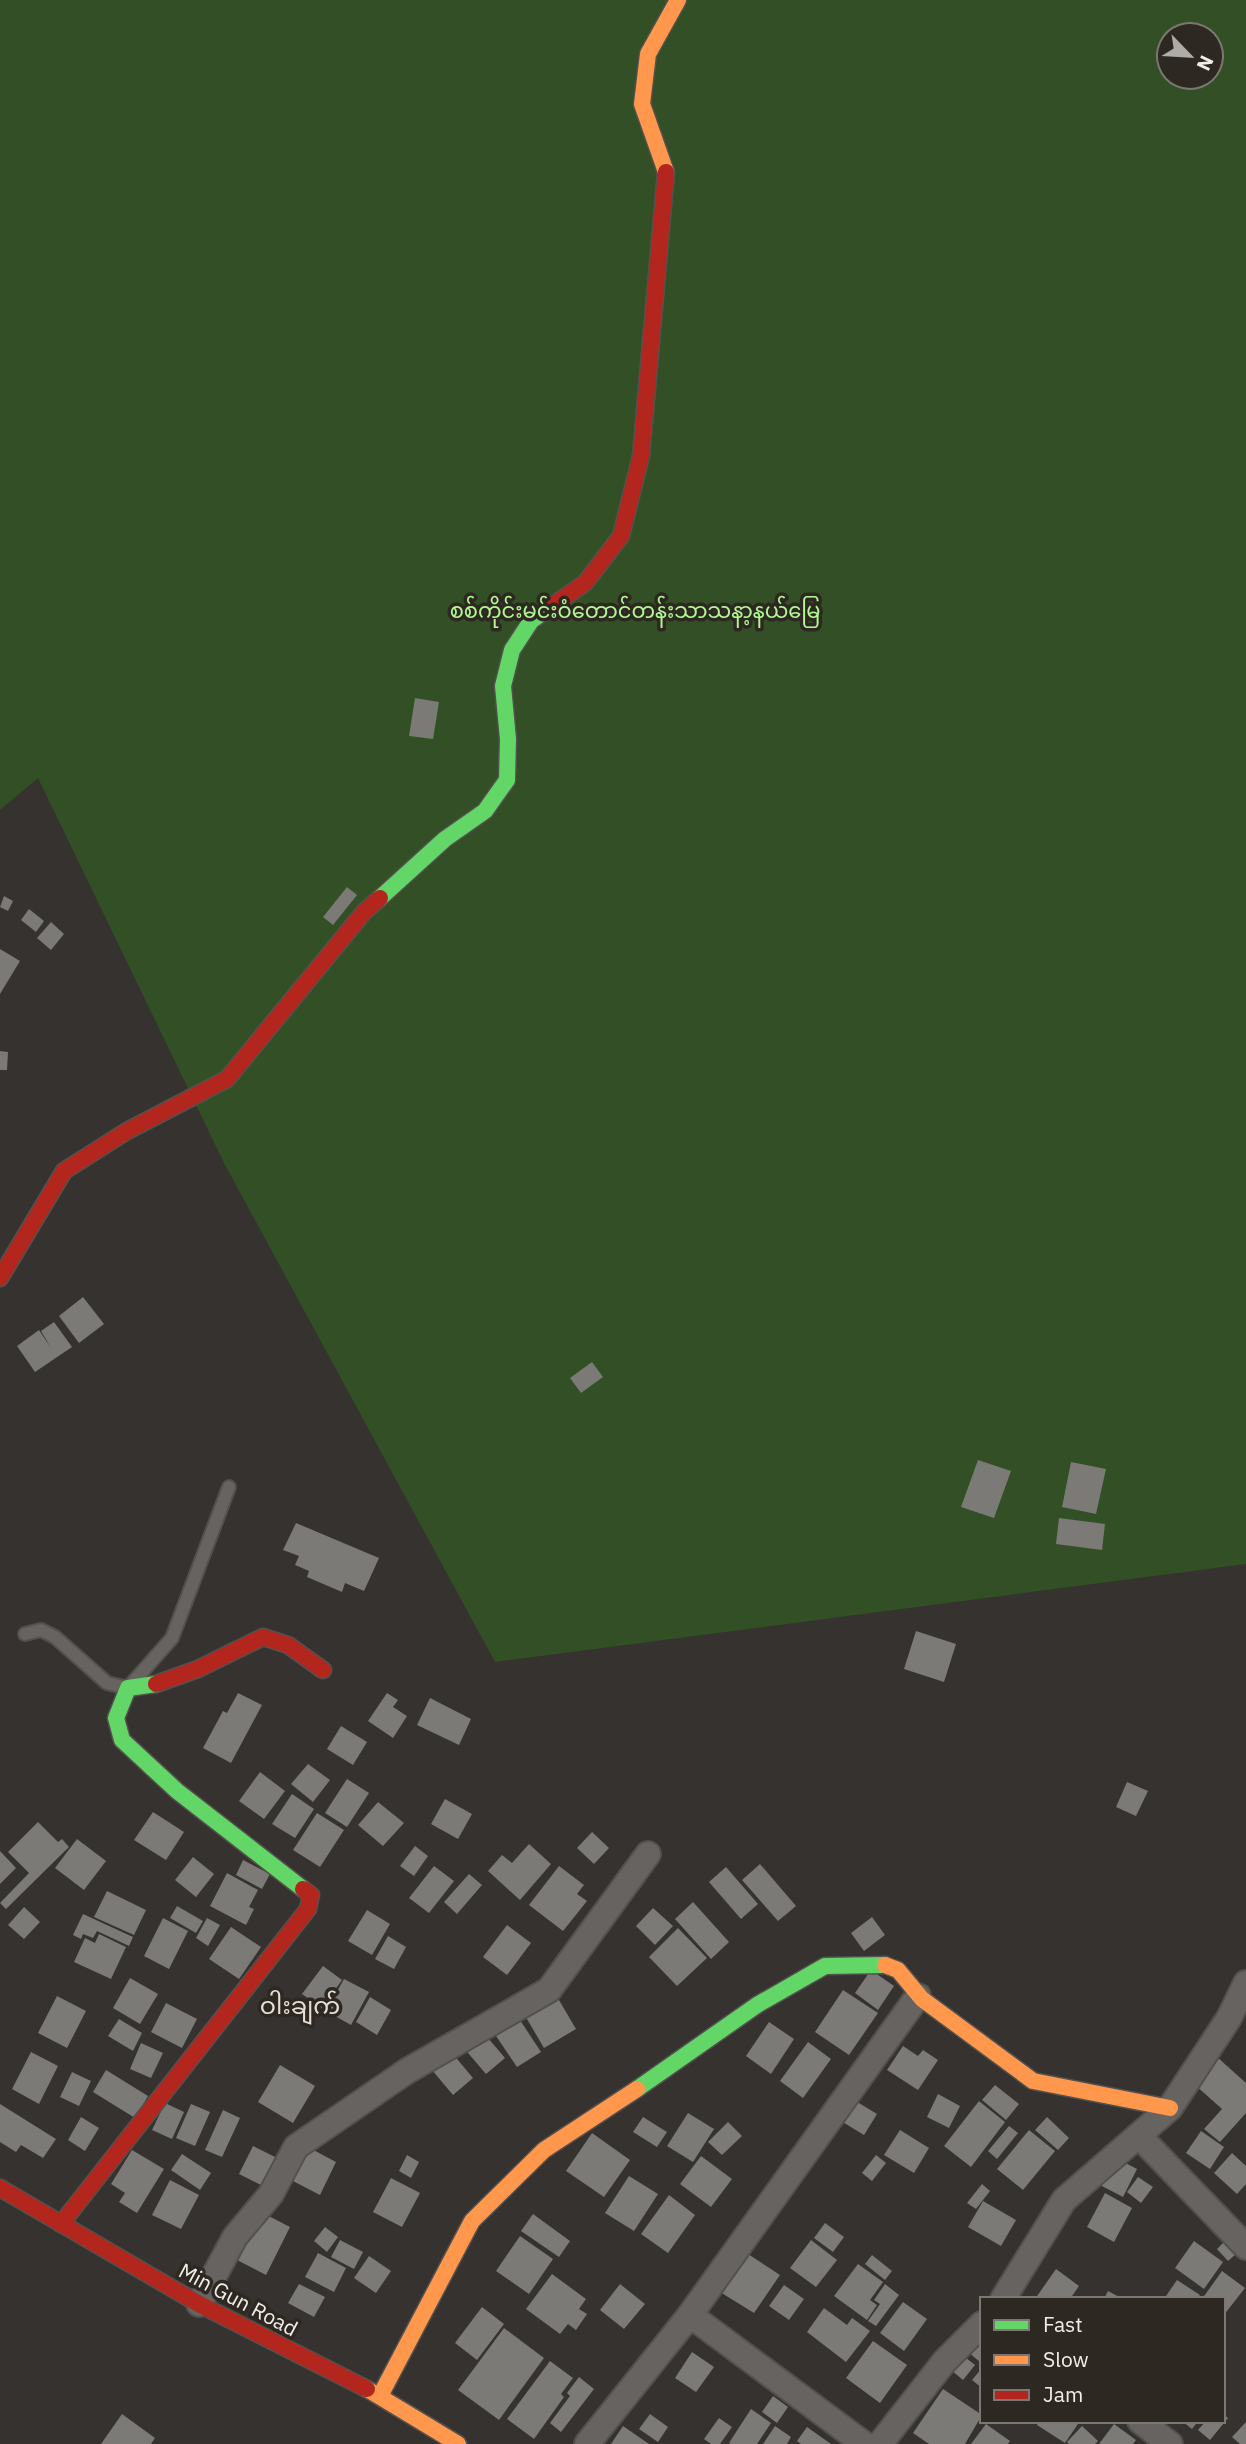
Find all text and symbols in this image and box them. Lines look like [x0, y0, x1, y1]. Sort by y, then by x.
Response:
north arrow [1155, 21, 1225, 91]
text: N [1192, 52, 1219, 74]
park label: စစ်ကိုင်းမင်းဝံတောင်တန်းသာသနာ့နယ်မြေ [450, 595, 820, 628]
district label: ဝါးချက် [260, 1989, 340, 2025]
street label: Min Gun Road [174, 2256, 303, 2342]
legend [980, 2297, 1225, 2423]
text: Fast [1043, 2310, 1083, 2338]
text: Slow [1043, 2345, 1089, 2373]
text: Jam [1043, 2380, 1083, 2408]

